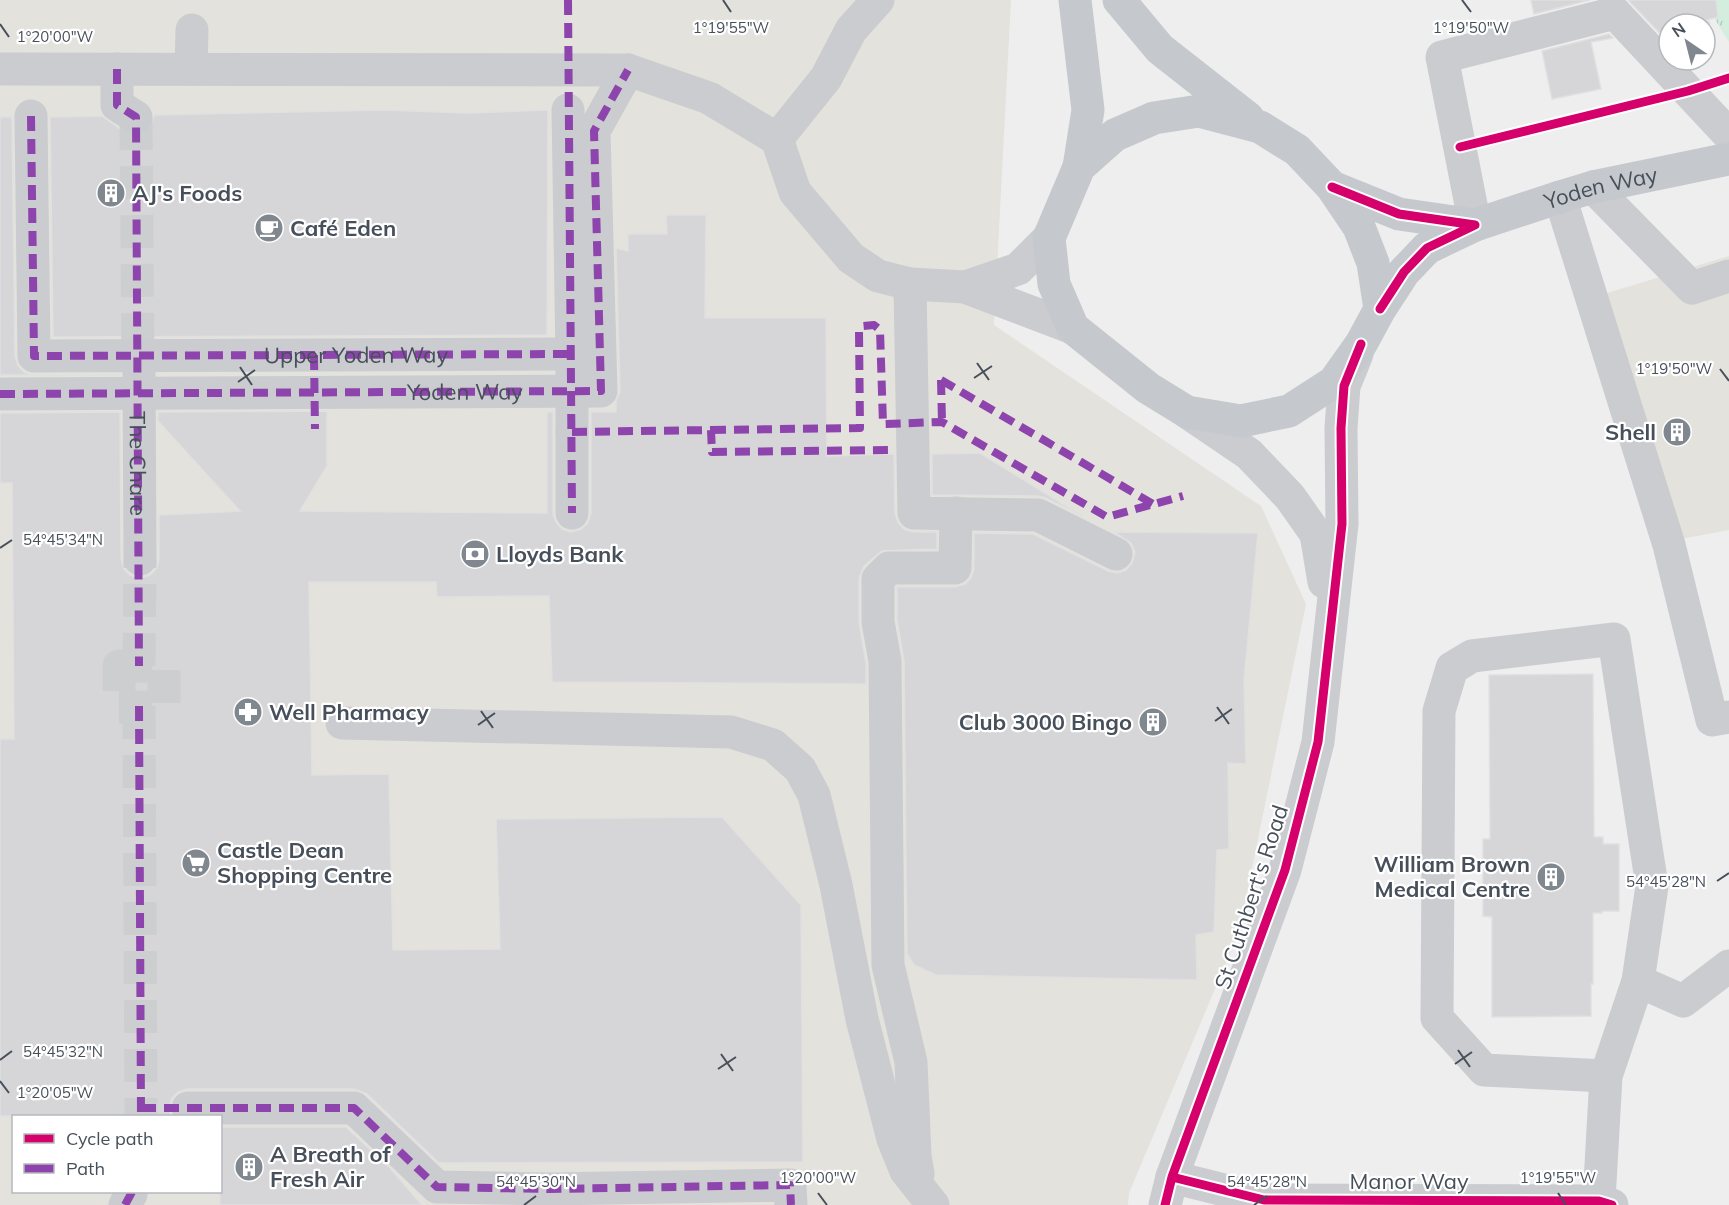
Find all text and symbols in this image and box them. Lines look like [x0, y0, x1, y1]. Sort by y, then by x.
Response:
north arrow [1657, 12, 1717, 72]
text: 1°19'55"W [693, 18, 770, 37]
text: 1°19'50"W [1433, 18, 1510, 37]
text: N [1668, 18, 1689, 41]
text: 1°20'00"W [17, 27, 94, 46]
street label: Yoden Way [1539, 160, 1660, 216]
building icon: AJ's Foods [95, 177, 127, 209]
place label: AJ's Foods [132, 179, 242, 207]
cafe icon: Café Eden [253, 212, 285, 244]
place label: Café Eden [290, 214, 396, 242]
street label: Upper Yoden Way [264, 340, 448, 369]
text: 1°19'50"W [1636, 359, 1713, 378]
street label: Yoden Way [406, 377, 523, 406]
street label: The Chare [124, 411, 152, 516]
building icon: Shell [1661, 416, 1693, 448]
place label: Shell [1605, 418, 1656, 446]
text: 54°45'34"N [23, 530, 103, 549]
bank icon: Lloyds Bank [459, 538, 491, 570]
place label: Lloyds Bank [496, 540, 624, 568]
pharmacy icon: Well Pharmacy [232, 696, 264, 728]
place label: Well Pharmacy [269, 698, 429, 726]
building icon: Club 3000 Bingo [1137, 706, 1169, 738]
place label: Club 3000 Bingo [959, 708, 1132, 736]
street label: St Cuthbert's Road [1208, 801, 1294, 993]
place label: Castle Dean Shopping Centre [217, 836, 392, 889]
supermarket icon: Castle Dean Shopping Centre [180, 847, 212, 879]
place label: William Brown Medical Centre [1374, 850, 1530, 903]
building icon: William Brown Medical Centre [1535, 861, 1567, 893]
text: 54°45'28"N [1626, 872, 1706, 891]
text: 54°45'32"N [23, 1042, 103, 1061]
text: 1°20'05"W [17, 1083, 94, 1102]
legend [12, 1115, 222, 1193]
text: Cycle path [66, 1127, 153, 1150]
place label: A Breath of Fresh Air [270, 1140, 391, 1193]
building icon: A Breath of Fresh Air [233, 1151, 265, 1183]
text: Path [66, 1157, 105, 1180]
street label: Manor Way [1349, 1167, 1469, 1195]
text: 1°20'00"W [780, 1168, 857, 1187]
text: 1°19'55"W [1520, 1168, 1597, 1187]
text: 54°45'30"N [496, 1172, 576, 1191]
text: 54°45'28"N [1227, 1172, 1307, 1191]

